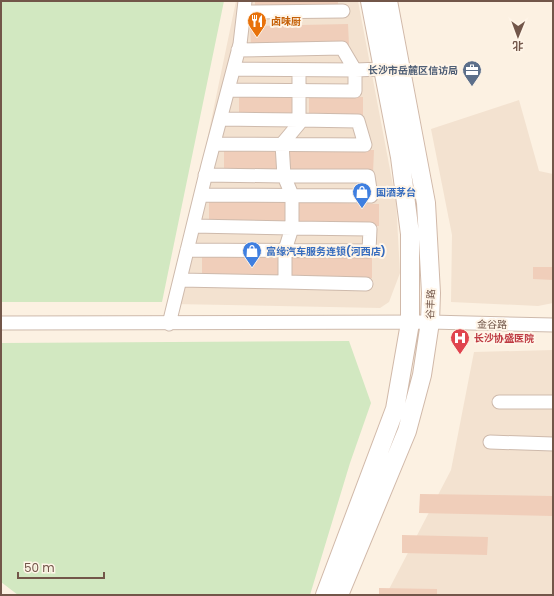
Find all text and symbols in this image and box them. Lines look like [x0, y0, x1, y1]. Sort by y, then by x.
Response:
restaurant icon: 卤味厨 [246, 10, 268, 38]
place label: 卤味厨 [271, 14, 301, 29]
north arrow [498, 16, 538, 56]
text: 北 [512, 38, 523, 54]
office icon: 长沙市岳麓区信访局 [461, 59, 483, 87]
place label: 长沙市岳麓区信访局 [368, 63, 458, 78]
shop icon: 国酒茅台 [351, 181, 373, 209]
place label: 国酒茅台 [376, 185, 416, 200]
shop icon: 富缘汽车服务连锁(河西店) [241, 240, 263, 268]
place label: 富缘汽车服务连锁(河西店) [266, 244, 386, 259]
street label: 谷丰路 [422, 289, 439, 319]
street label: 金谷路 [477, 317, 507, 332]
hospital icon: 长沙协盛医院 [449, 327, 471, 355]
place label: 长沙协盛医院 [474, 331, 534, 346]
scale bar [18, 554, 104, 580]
text: 50 m [24, 559, 55, 576]

